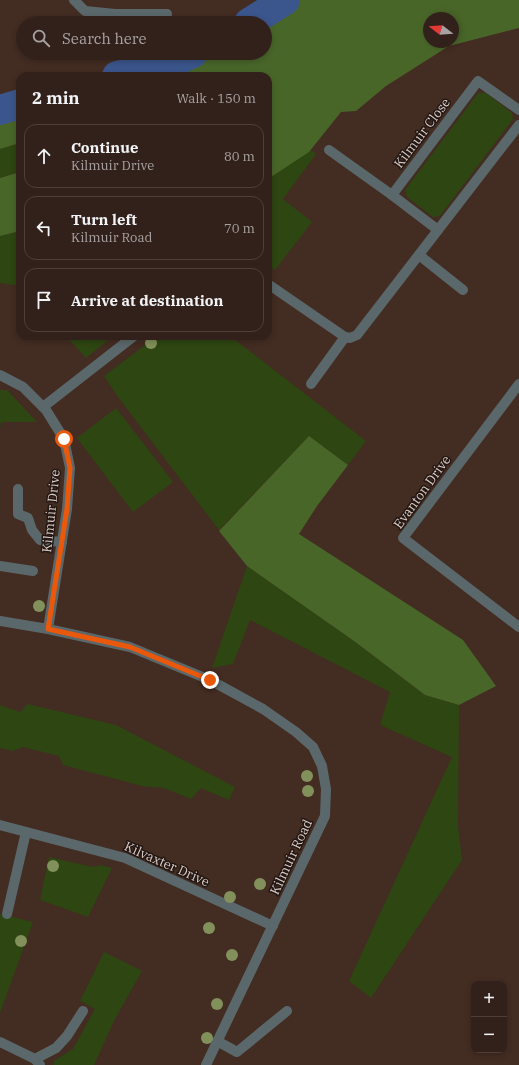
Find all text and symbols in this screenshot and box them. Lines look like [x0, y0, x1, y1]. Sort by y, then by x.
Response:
north arrow [423, 12, 459, 48]
search box [16, 16, 272, 60]
icon: search [30, 27, 52, 49]
text: Search here [62, 29, 147, 48]
text: 2 min [32, 87, 80, 109]
text: Walk · 150 m [177, 90, 256, 107]
street label: Kilmuir Close [390, 95, 454, 171]
text: Continue [71, 138, 138, 157]
icon: ahead [33, 145, 55, 167]
text: 80 m [224, 148, 255, 165]
text: Kilmuir Drive [71, 157, 154, 174]
text: Turn left [71, 210, 137, 229]
icon: left [33, 217, 55, 239]
text: 70 m [224, 220, 255, 237]
text: Kilmuir Road [71, 229, 153, 246]
icon: arrive [33, 289, 55, 311]
text: Arrive at destination [71, 291, 223, 310]
route start [55, 430, 73, 448]
street label: Evanton Drive [390, 452, 454, 532]
street label: Kilmuir Drive [38, 469, 64, 553]
route end [201, 671, 219, 689]
street label: Kilmuir Road [266, 816, 316, 898]
street label: Kilvaxter Drive [122, 838, 212, 890]
map controls [471, 981, 507, 1053]
button: + [471, 981, 507, 1017]
button: − [471, 1017, 507, 1053]

